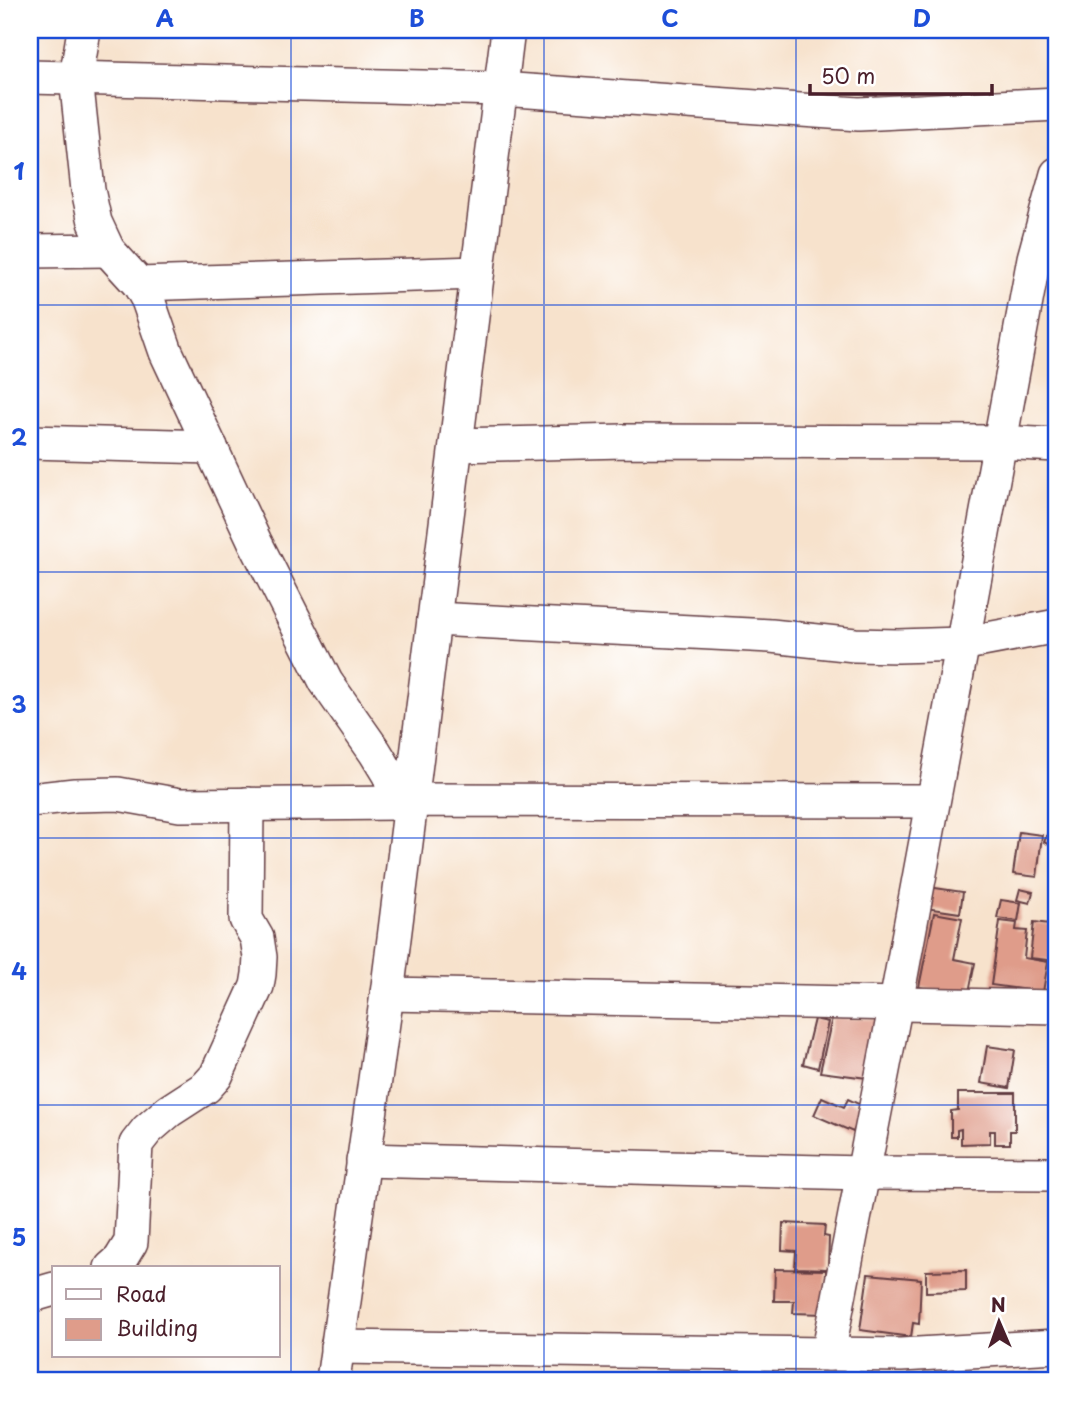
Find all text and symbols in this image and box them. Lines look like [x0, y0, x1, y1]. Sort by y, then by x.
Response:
text: A [156, 0, 174, 35]
text: B [409, 0, 425, 35]
text: C [661, 0, 679, 35]
text: D [913, 0, 931, 35]
scale bar [810, 52, 992, 96]
text: 50 m [821, 59, 875, 91]
text: 1 [14, 153, 25, 188]
text: 2 [11, 419, 27, 454]
text: 3 [11, 686, 27, 721]
text: 4 [11, 953, 27, 988]
text: 5 [12, 1219, 26, 1254]
legend [52, 1266, 280, 1358]
text: Road [116, 1277, 167, 1309]
north arrow [964, 1288, 1034, 1358]
text: N [990, 1290, 1006, 1318]
text: Building [116, 1311, 198, 1343]

